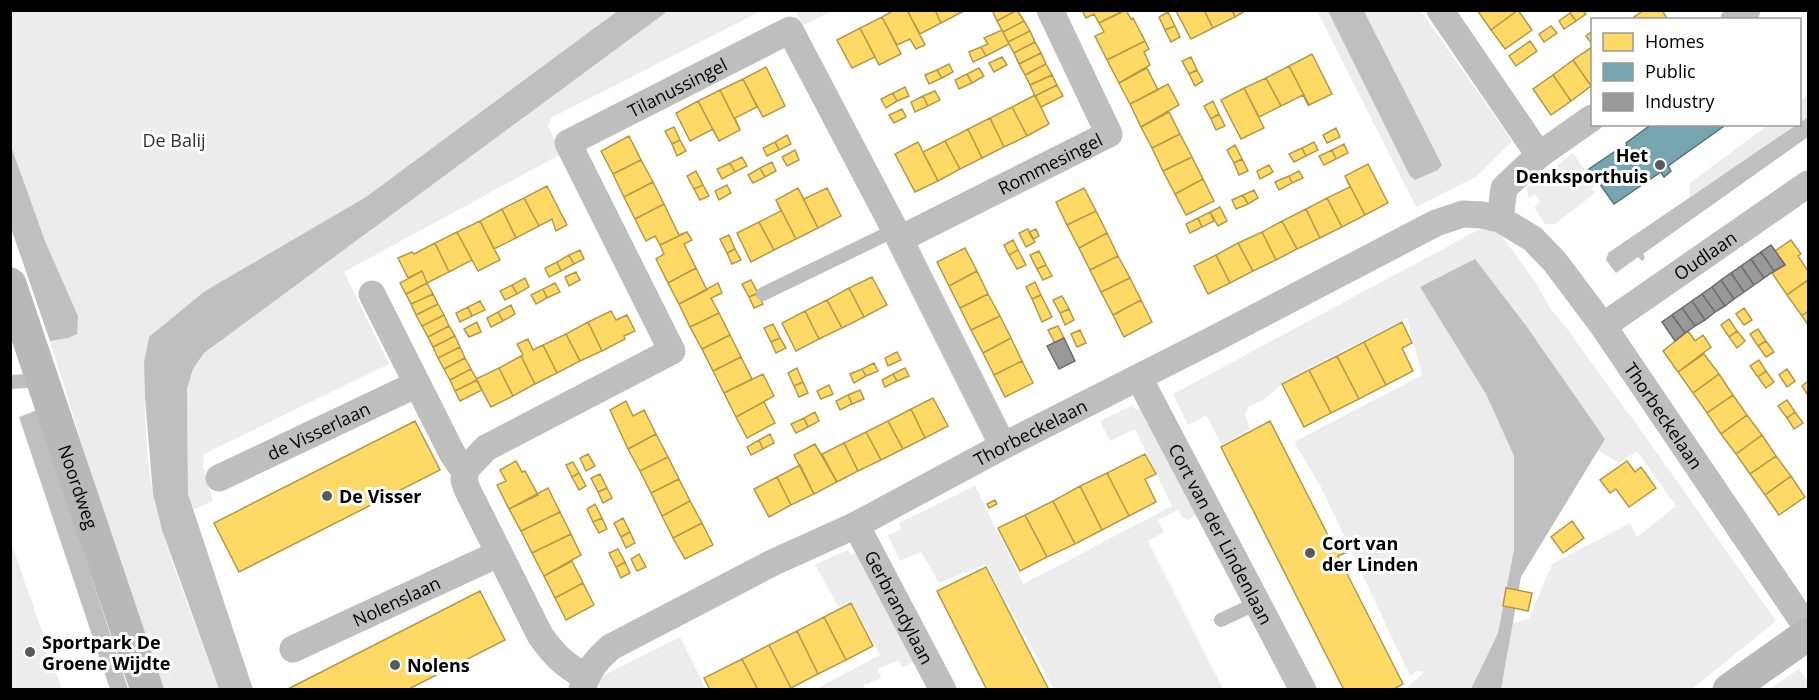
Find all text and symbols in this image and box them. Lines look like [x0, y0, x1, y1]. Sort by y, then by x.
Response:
legend [1591, 18, 1801, 126]
text: Homes [1645, 29, 1704, 53]
street label: Tilanussingel [624, 52, 731, 123]
text: Public [1645, 59, 1696, 83]
text: Industry [1645, 89, 1715, 113]
street label: Rommesingel [994, 127, 1106, 200]
park label: De Balij [142, 128, 206, 152]
place label: Het Denksporthuis [1515, 143, 1648, 188]
marker: Het Denksporthuis [1653, 158, 1667, 172]
street label: Oudlaan [1669, 225, 1741, 286]
street label: Thorbeckelaan [1619, 358, 1708, 474]
street label: Thorbeckelaan [970, 393, 1091, 471]
street label: de Visserlaan [263, 396, 374, 466]
street label: Cort van der Lindenlaan [1163, 439, 1278, 628]
street label: Noordweg [53, 442, 104, 532]
place label: De Visser [339, 484, 422, 508]
marker: De Visser [320, 489, 334, 503]
place label: Cort van der Linden [1322, 531, 1418, 576]
street label: Gerbrandylaan [859, 546, 939, 668]
marker: Cort van der Linden [1303, 546, 1317, 560]
street label: Nolenslaan [349, 570, 444, 632]
place label: Sportpark De Groene Wijdte [42, 630, 170, 675]
marker: Sportpark De Groene Wijdte [23, 645, 37, 659]
place label: Nolens [407, 653, 470, 677]
marker: Nolens [388, 658, 402, 672]

